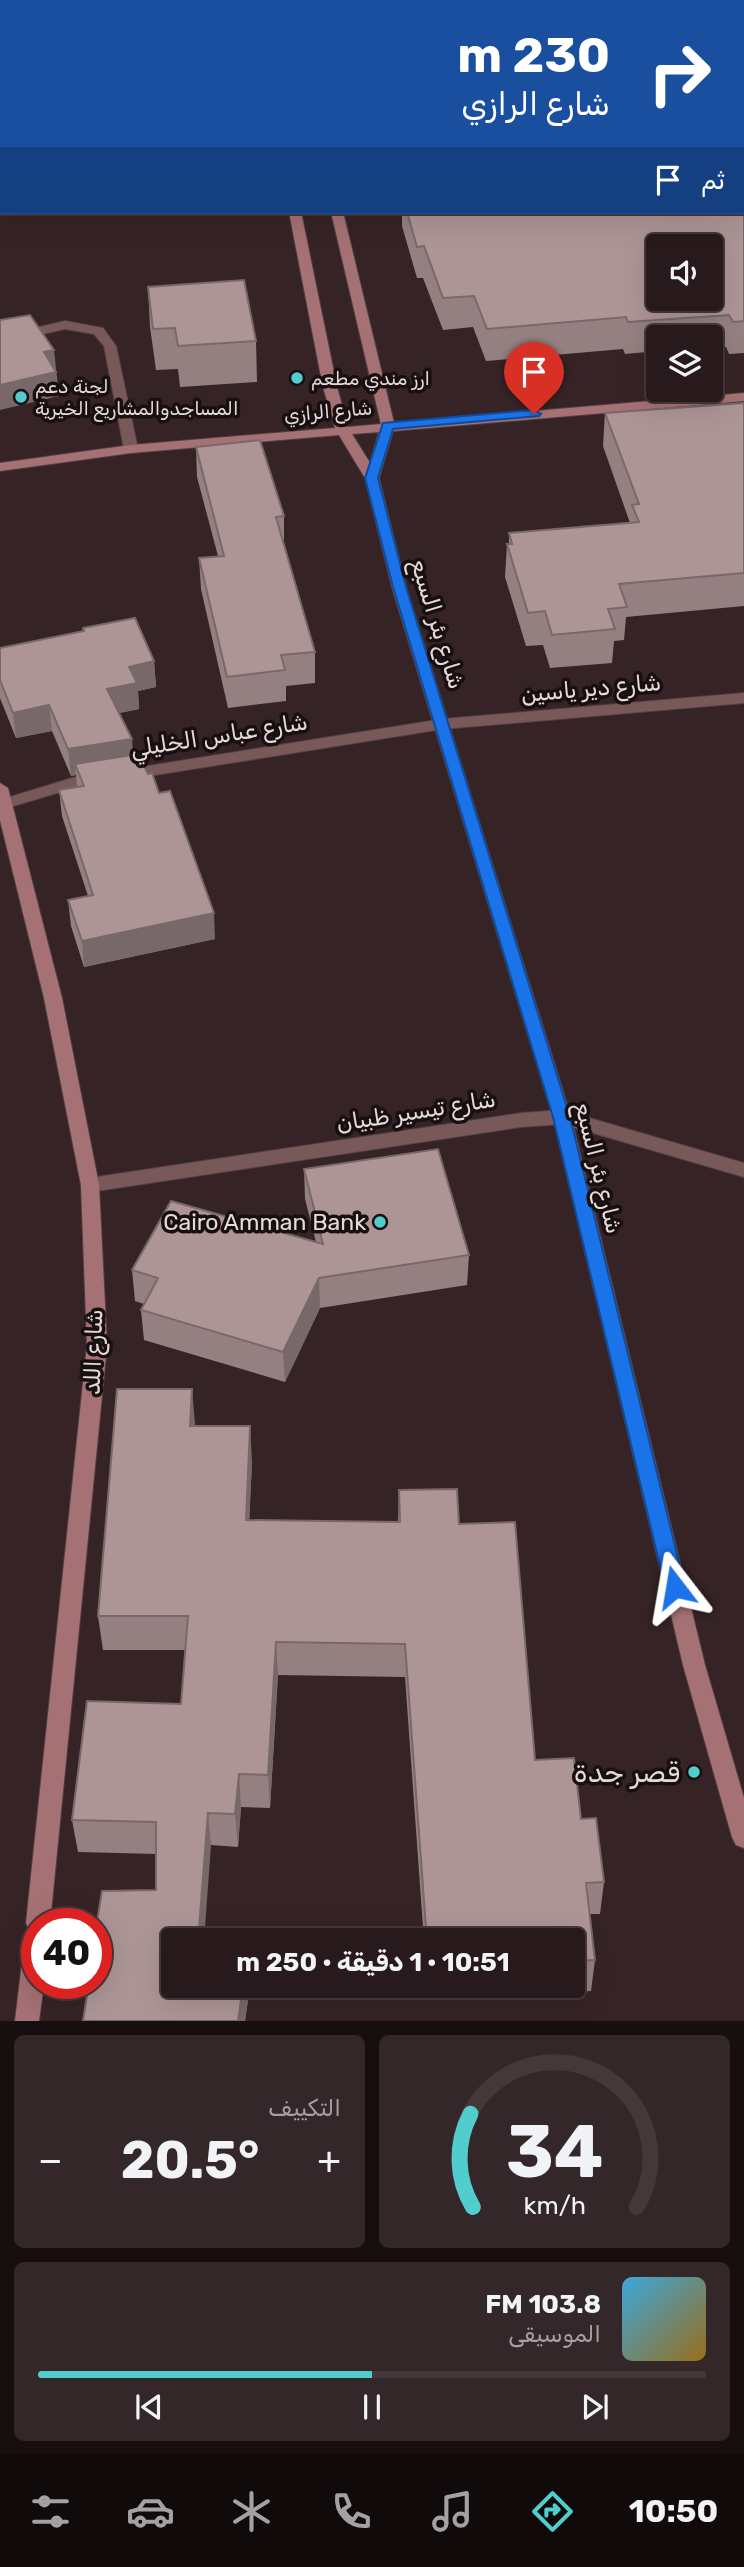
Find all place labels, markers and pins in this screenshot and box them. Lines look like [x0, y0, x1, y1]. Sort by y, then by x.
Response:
pin [504, 342, 564, 414]
place label: ارز مندي مطعم [311, 367, 430, 392]
marker: ارز مندي مطعم [289, 370, 305, 386]
place label: لجنة دعم المساجدوالمشاريع الخيرية [35, 375, 238, 422]
marker: لجنة دعم المساجدوالمشاريع الخيرية [13, 389, 29, 405]
place label: Cairo Amman Bank [163, 1208, 366, 1236]
marker: Cairo Amman Bank [372, 1214, 388, 1230]
place label: قصر جدة [574, 1756, 680, 1789]
marker: قصر جدة [686, 1764, 702, 1780]

